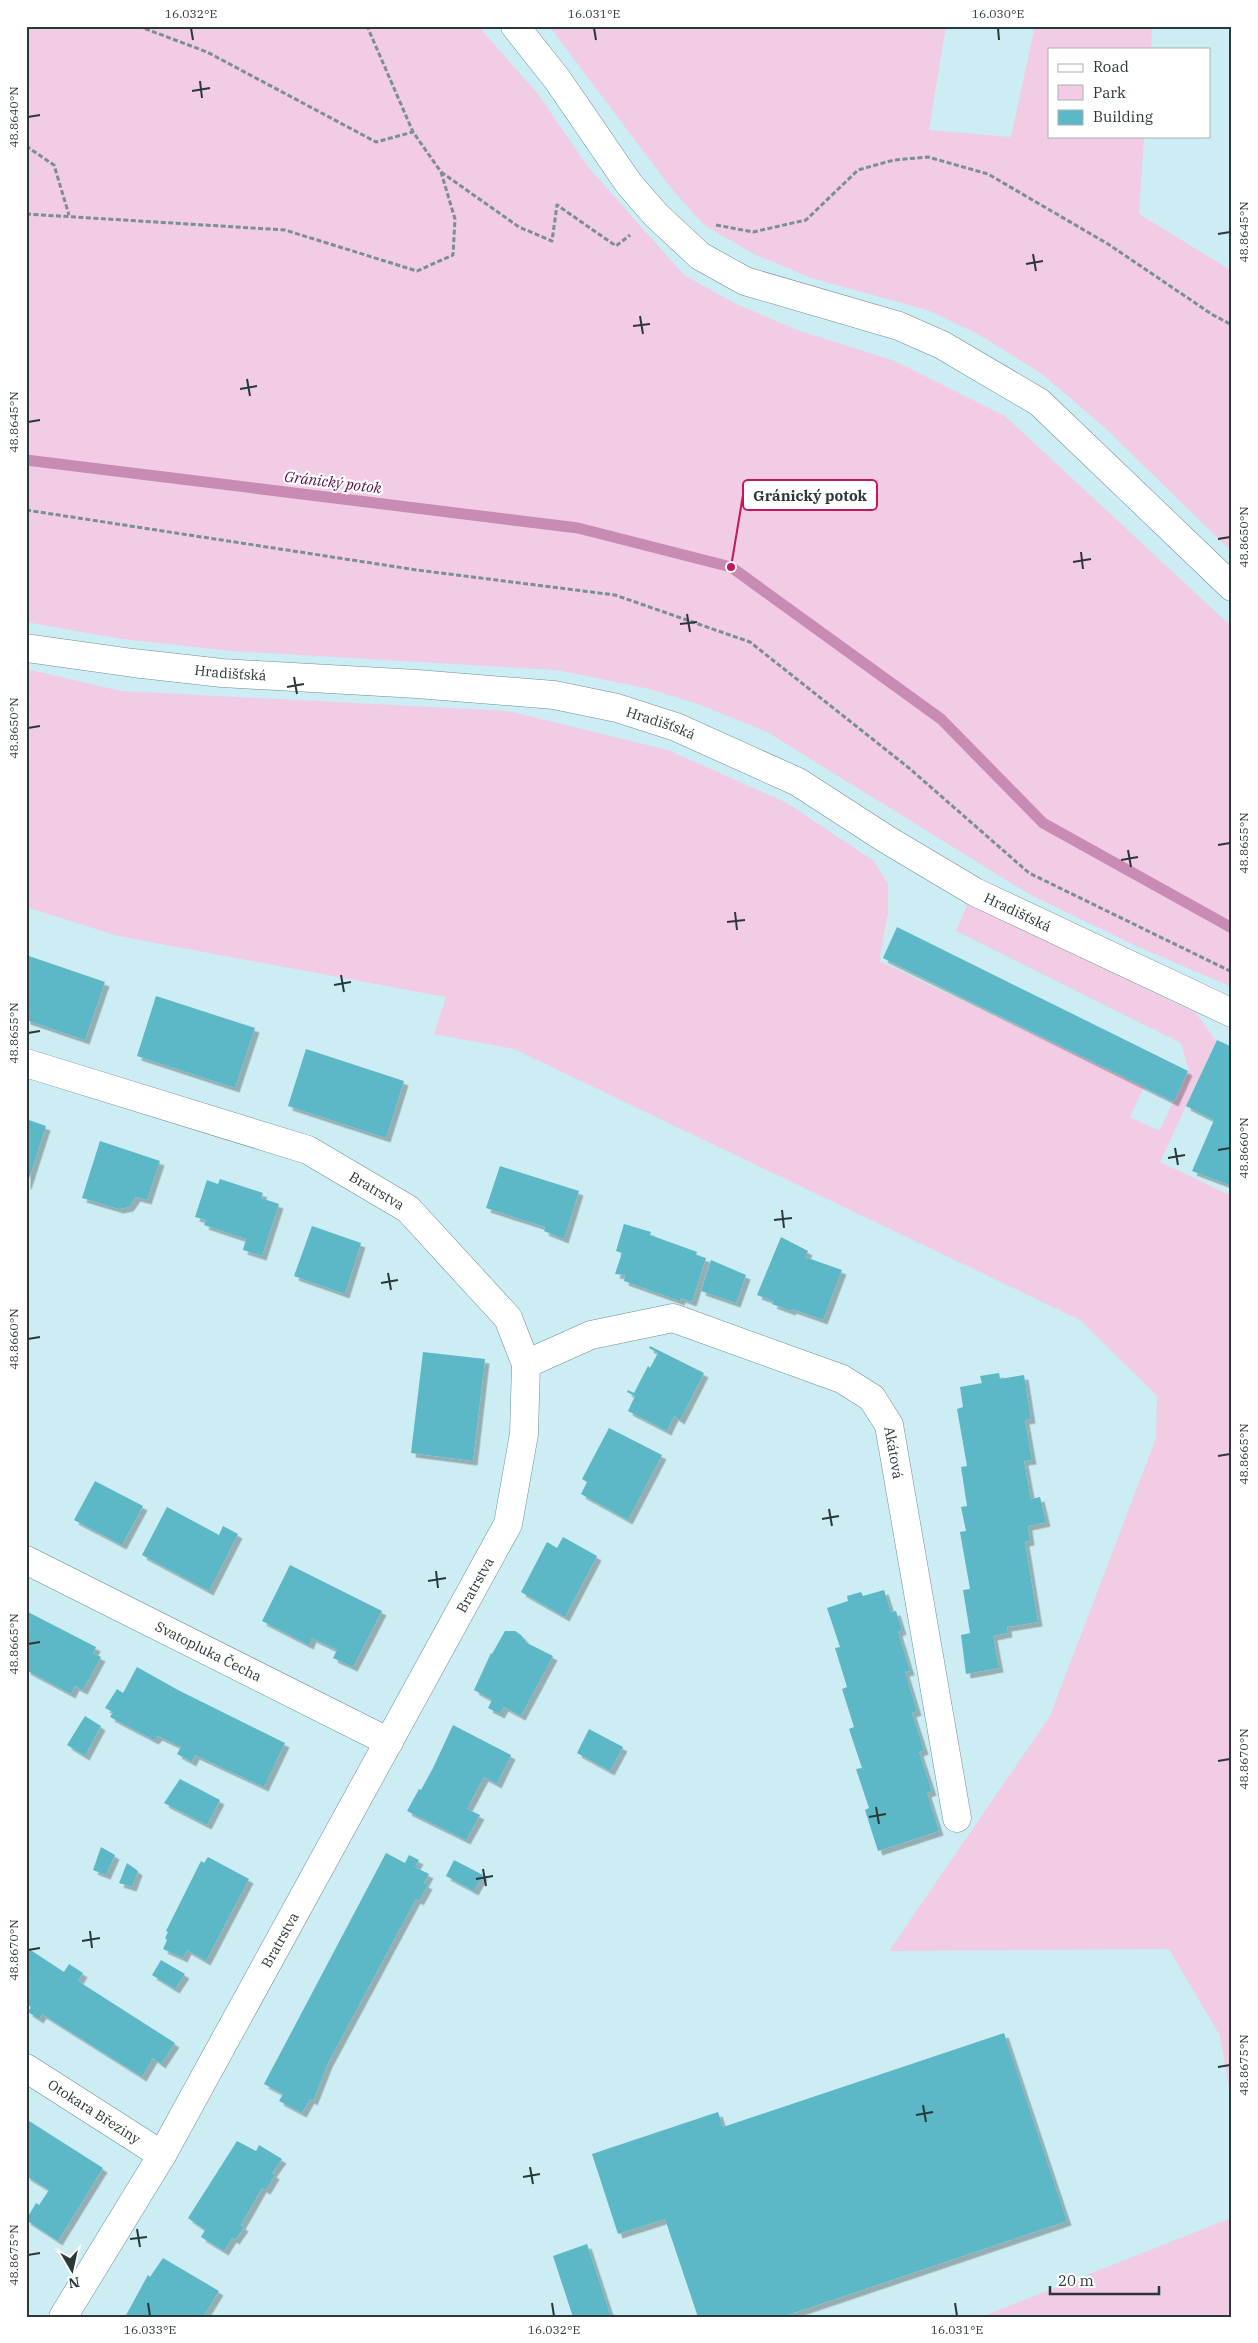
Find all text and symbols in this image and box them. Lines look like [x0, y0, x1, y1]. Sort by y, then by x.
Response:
text: 16.032°E [165, 6, 217, 21]
text: 16.031°E [568, 6, 620, 21]
text: 16.030°E [972, 6, 1024, 21]
legend [1048, 48, 1210, 138]
text: Road [1093, 57, 1129, 76]
text: Park [1093, 83, 1126, 102]
text: 48.8640°N [6, 86, 21, 148]
text: Building [1093, 107, 1153, 126]
text: 48.8645°N [1236, 201, 1251, 263]
text: 48.8645°N [6, 391, 21, 453]
water label: Gránický potok [283, 467, 383, 497]
callout: Gránický potok [743, 480, 877, 510]
text: Gránický potok [753, 486, 868, 505]
text: 48.8650°N [1236, 506, 1251, 568]
street label: Hradišťská [193, 661, 267, 685]
text: 48.8650°N [6, 697, 21, 759]
street label: Hradišťská [624, 703, 699, 744]
text: 48.8655°N [1236, 812, 1251, 874]
street label: Hradišťská [981, 889, 1054, 936]
text: 48.8655°N [6, 1002, 21, 1064]
text: 48.8660°N [1236, 1117, 1251, 1179]
street label: Bratrstva [346, 1167, 408, 1214]
text: 48.8660°N [6, 1308, 21, 1370]
text: 48.8665°N [1236, 1423, 1251, 1485]
street label: Akátová [880, 1425, 907, 1480]
street label: Bratrstva [452, 1554, 498, 1616]
text: 48.8665°N [6, 1613, 21, 1675]
street label: Svatopluka Čecha [152, 1617, 265, 1686]
text: 48.8670°N [1236, 1728, 1251, 1790]
street label: Bratrstva [257, 1909, 303, 1971]
text: 48.8670°N [6, 1919, 21, 1981]
text: 48.8675°N [1236, 2034, 1251, 2096]
street label: Otokara Březiny [44, 2075, 144, 2148]
text: 48.8675°N [6, 2224, 21, 2286]
north arrow [48, 2246, 98, 2296]
scale bar [1050, 2263, 1159, 2295]
text: 20 m [1058, 2271, 1094, 2290]
text: N [67, 2273, 81, 2293]
text: 16.033°E [124, 2322, 176, 2337]
text: 16.032°E [528, 2322, 580, 2337]
text: 16.031°E [931, 2322, 983, 2337]

